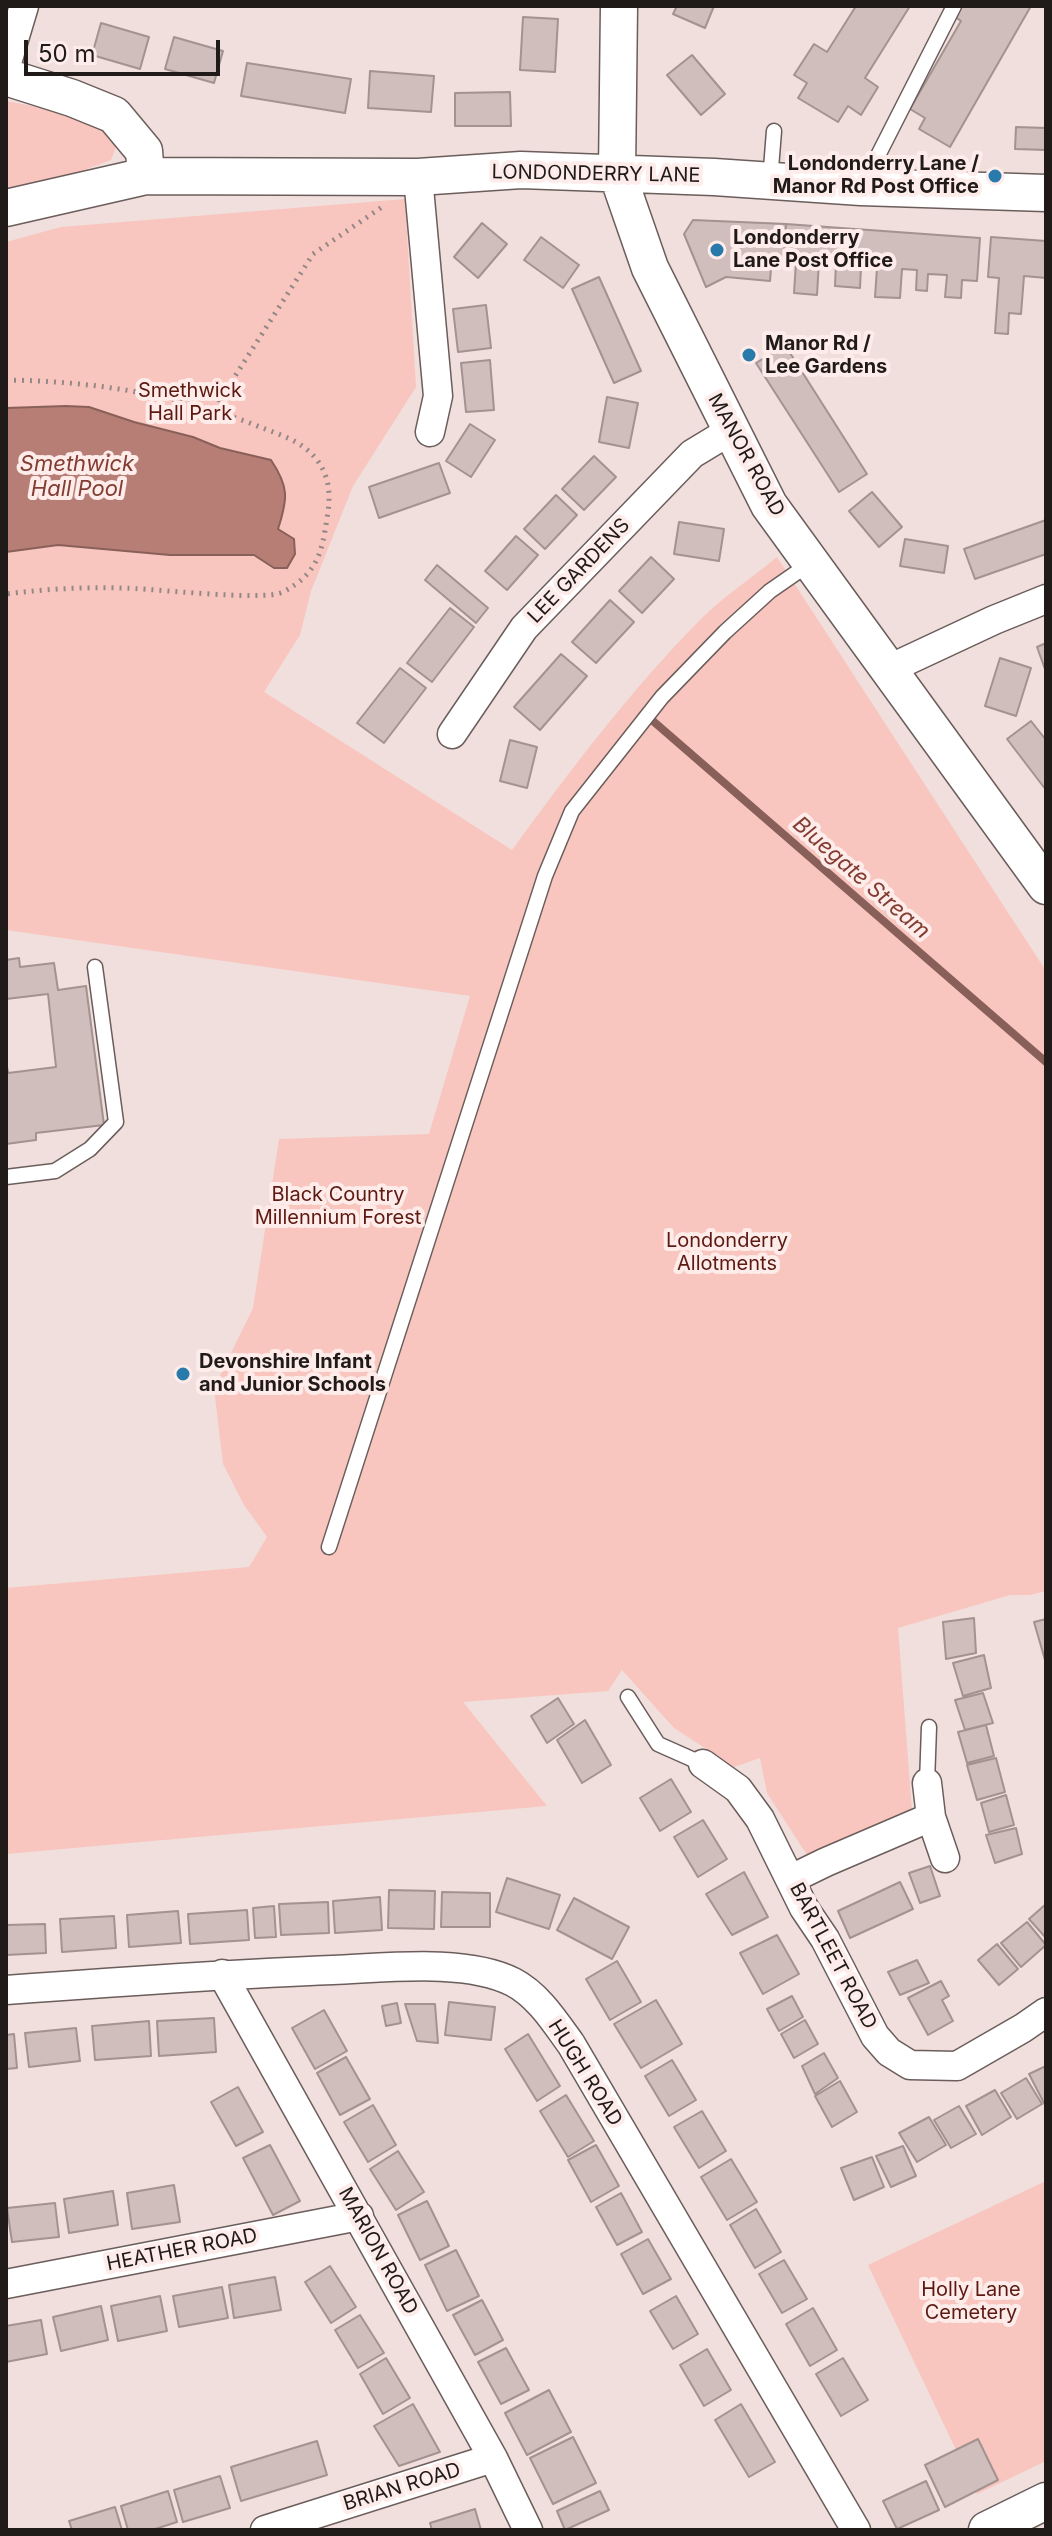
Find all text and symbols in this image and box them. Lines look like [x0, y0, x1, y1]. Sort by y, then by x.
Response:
scale bar [28, 24, 224, 74]
text: 50 m [38, 39, 96, 68]
place label: Londonderry Lane / Manor Rd Post Office [773, 152, 979, 199]
street label: LONDONDERRY LANE [491, 160, 701, 188]
marker: Londonderry Lane / Manor Rd Post Office [986, 167, 1004, 185]
place label: Londonderry Lane Post Office [733, 226, 893, 273]
marker: Londonderry Lane Post Office [708, 241, 726, 259]
place label: Manor Rd / Lee Gardens [765, 332, 887, 379]
marker: Manor Rd / Lee Gardens [740, 346, 758, 364]
park label: Smethwick Hall Park [138, 379, 242, 426]
street label: MANOR ROAD [702, 390, 790, 520]
water label: Smethwick Hall Pool [20, 451, 134, 502]
street label: LEE GARDENS [523, 514, 635, 628]
water label: Bluegate Stream [787, 811, 935, 945]
park label: Black Country Millennium Forest [255, 1183, 421, 1230]
park label: Londonderry Allotments [666, 1229, 788, 1276]
place label: Devonshire Infant and Junior Schools [199, 1350, 386, 1397]
marker: Devonshire Infant and Junior Schools [174, 1365, 192, 1383]
street label: BARTLEET ROAD [784, 1879, 882, 2033]
street label: HUGH ROAD [543, 2015, 627, 2131]
street label: MARION ROAD [333, 2183, 423, 2319]
street label: HEATHER ROAD [105, 2224, 259, 2276]
park label: Holly Lane Cemetery [921, 2278, 1021, 2325]
street label: BRIAN ROAD [340, 2458, 464, 2516]

